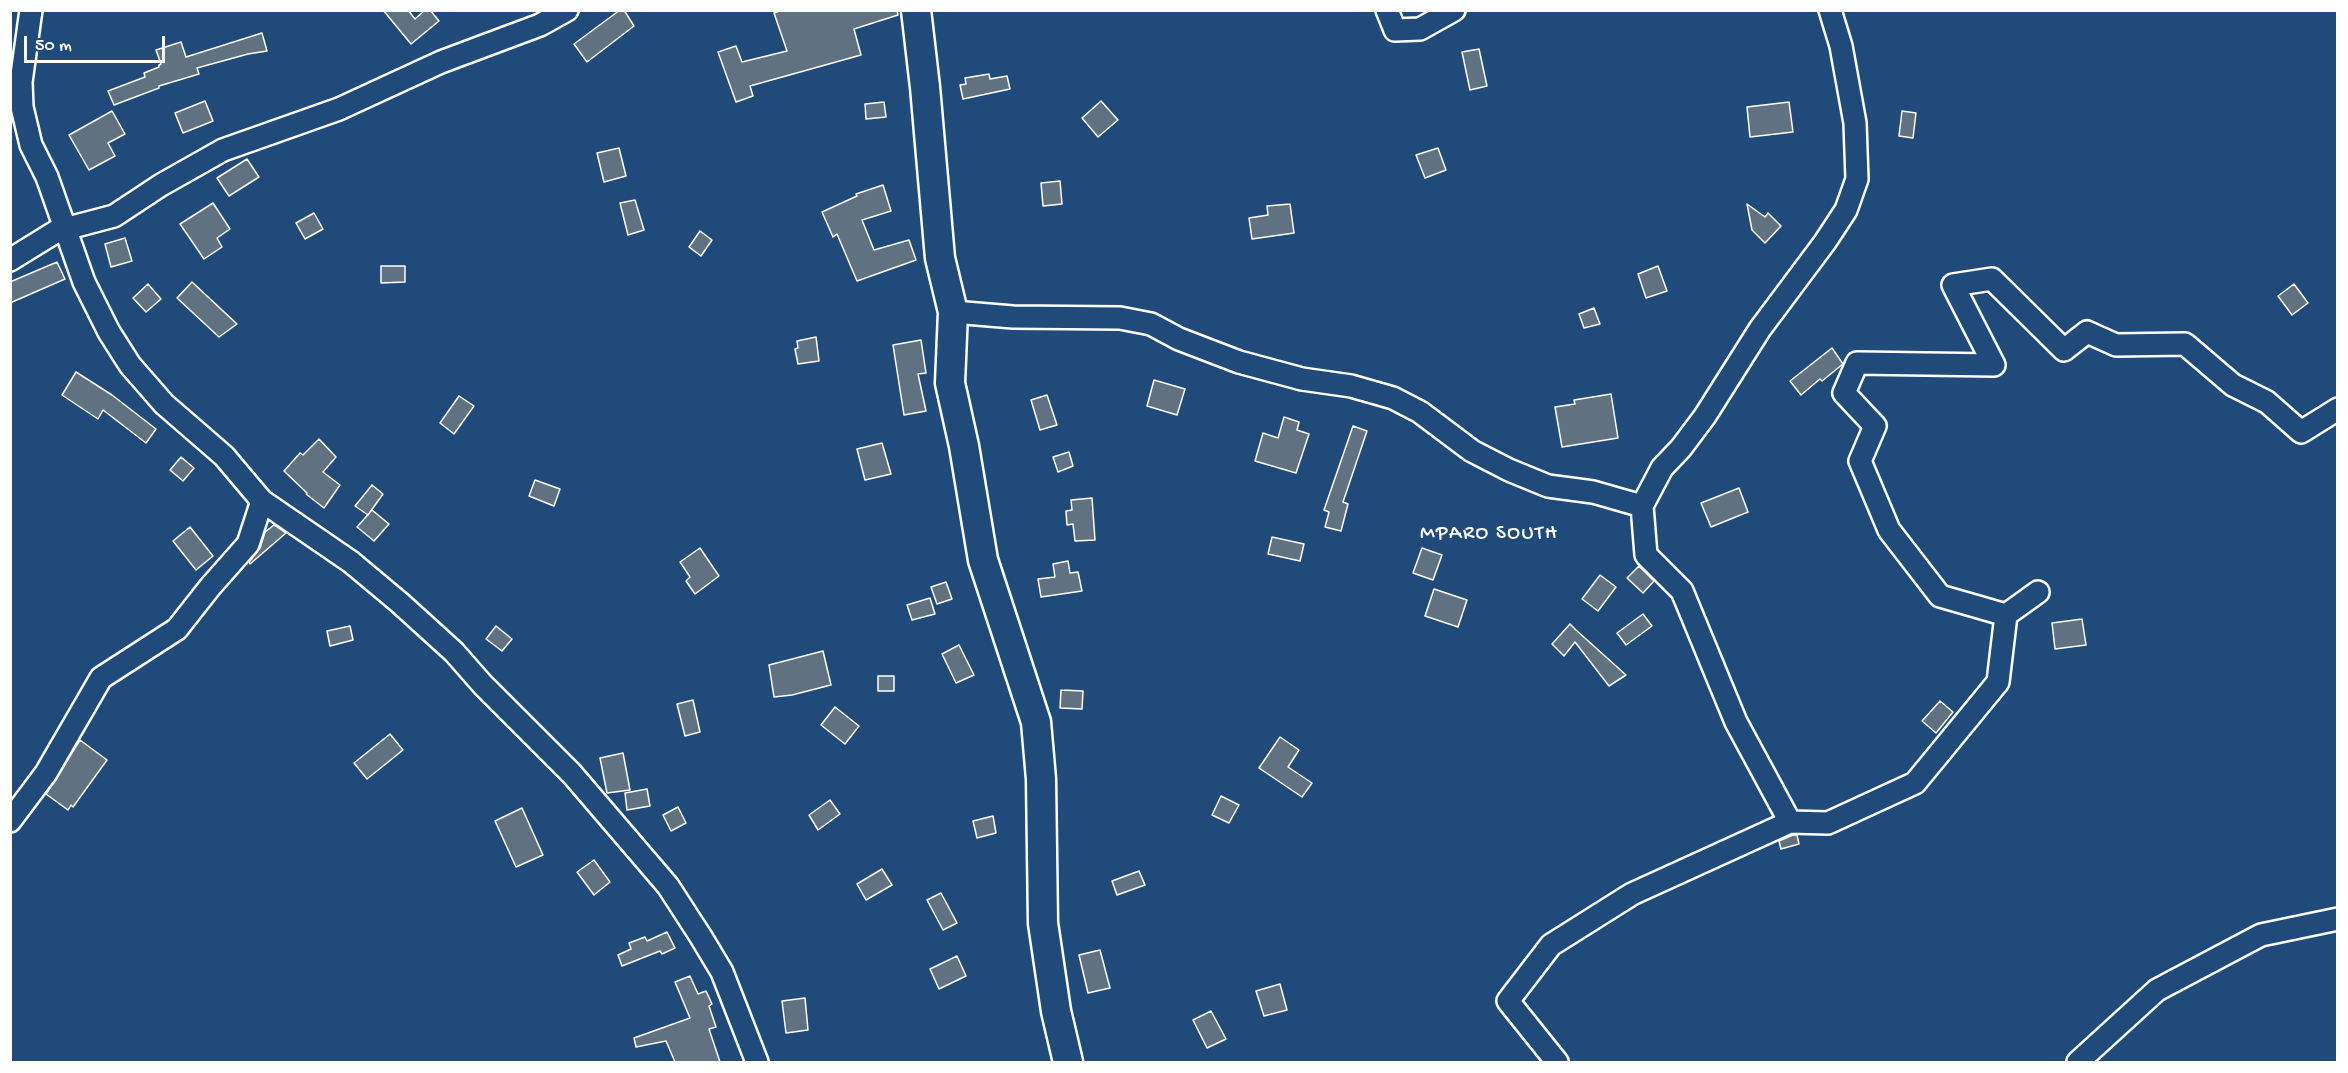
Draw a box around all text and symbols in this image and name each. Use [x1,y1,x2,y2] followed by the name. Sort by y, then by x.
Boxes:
[27,24,168,62] scale bar
[35,36,72,57] text: 50 m
[1420,522,1558,548] district label: MPARO SOUTH

